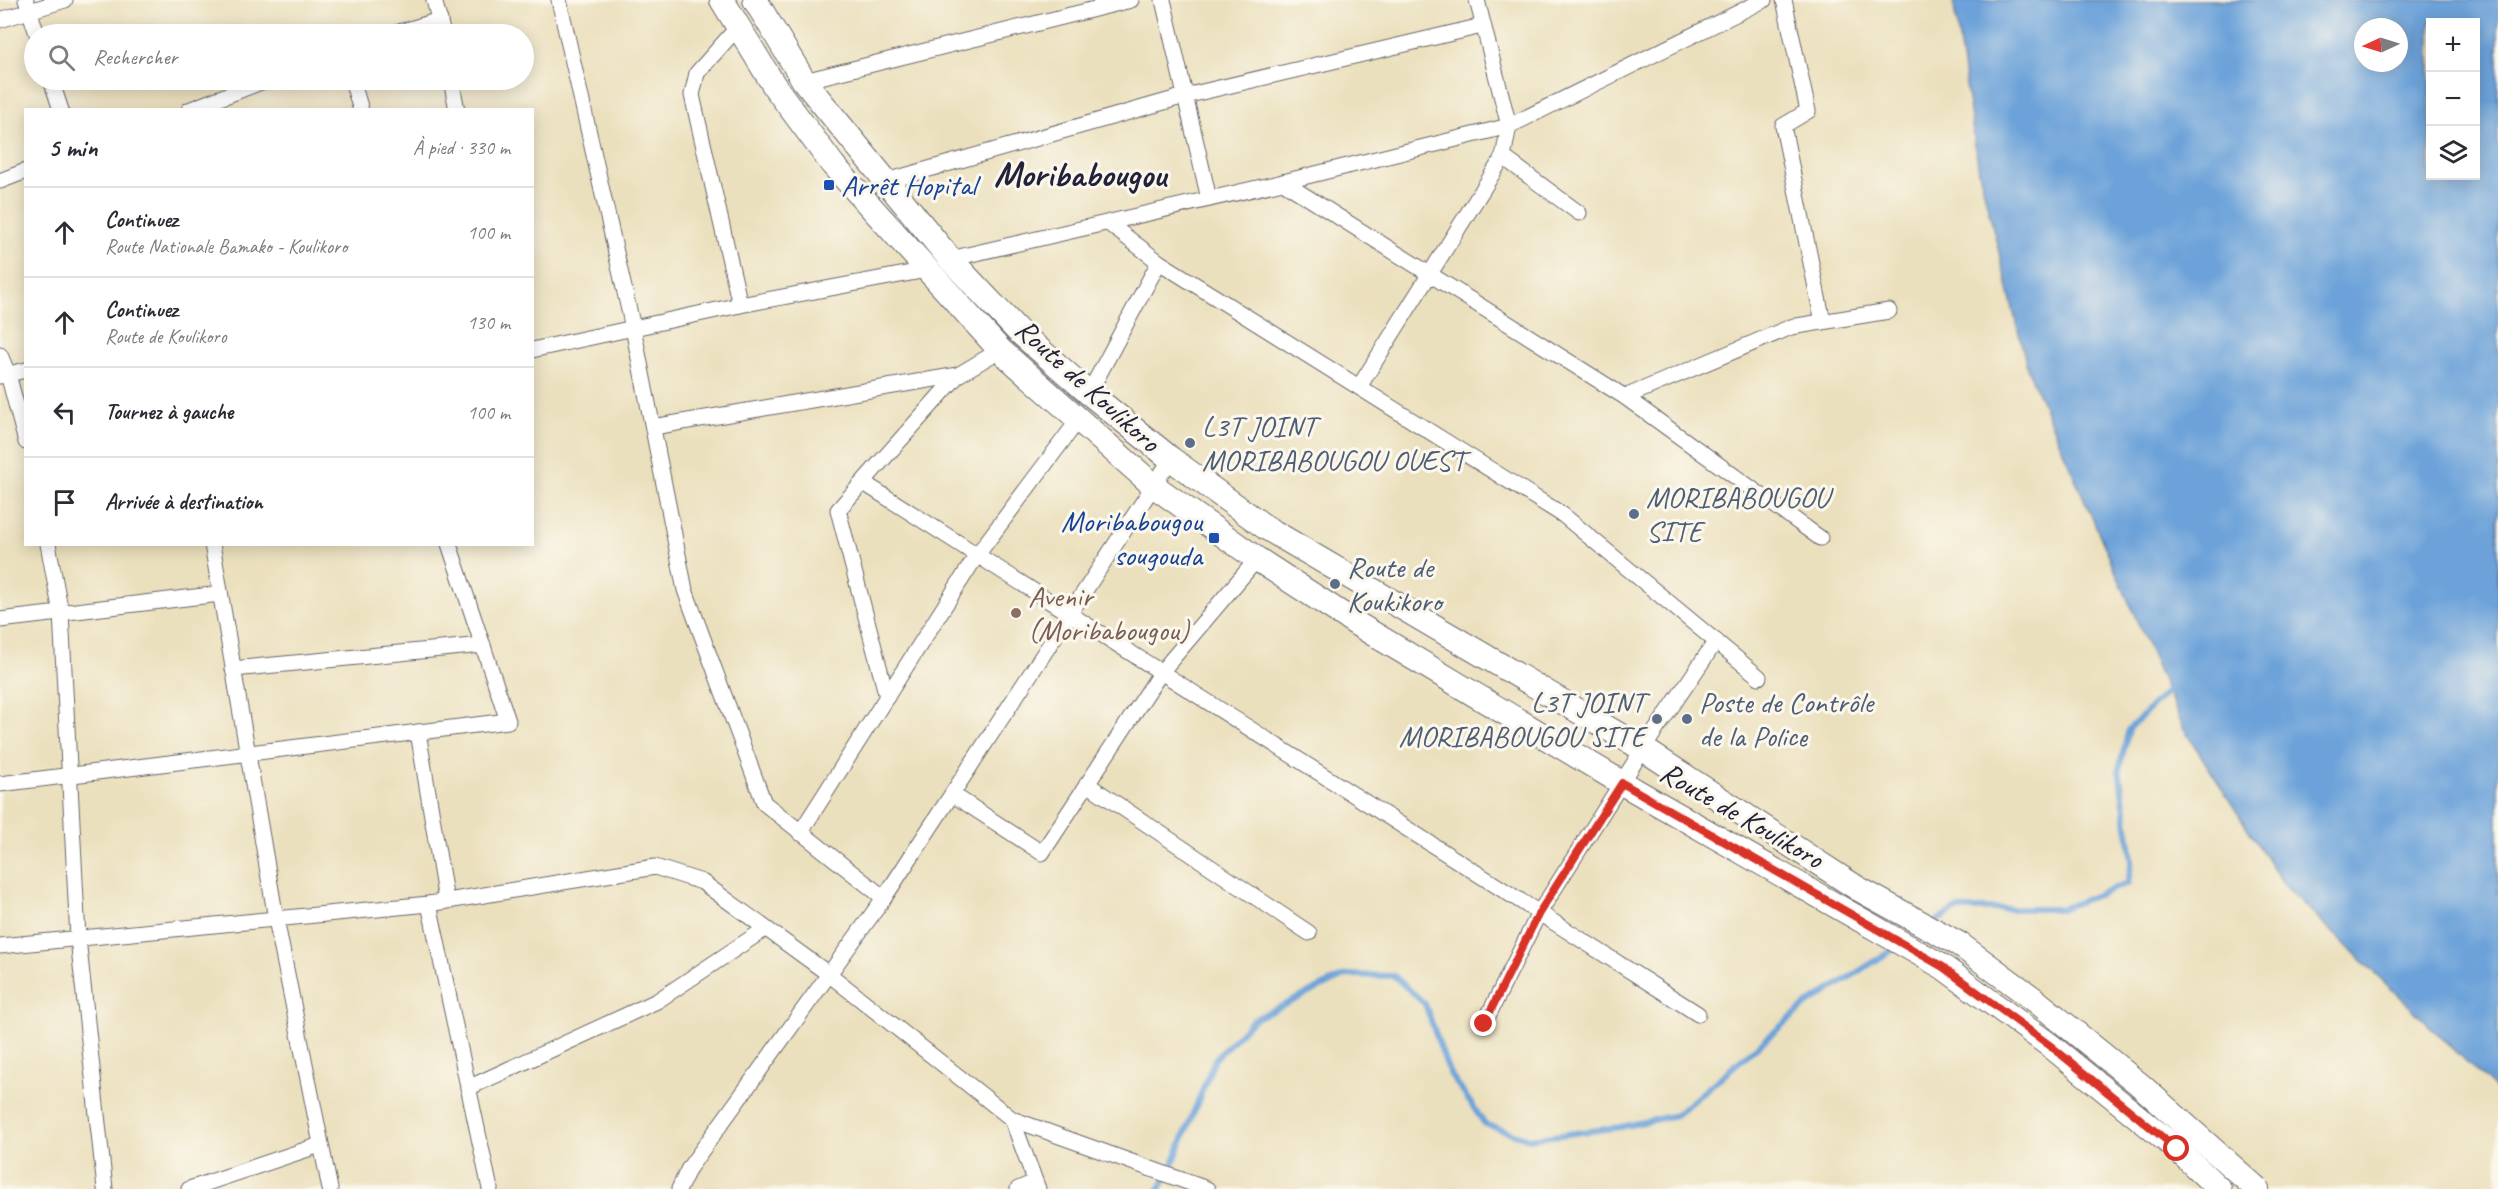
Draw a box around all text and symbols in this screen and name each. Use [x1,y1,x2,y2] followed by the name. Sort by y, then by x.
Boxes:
[2354,18,2408,72] north arrow
[2426,18,2480,180] map controls
[2426,18,2480,72] button: +
[24,24,534,90] search box
[45,41,78,74] icon: search
[93,43,177,71] text: Rechercher
[2426,72,2480,126] button: −
[2426,126,2480,180] button: layers
[48,131,97,164] text: 5 min
[413,135,510,160] text: À pied · 330 m
[994,151,1169,197] district label: Moribabougou
[841,166,981,204] place label: Arrêt Hopital
[822,178,836,192] marker: Arrêt Hopital
[105,206,178,234] text: Continuez
[48,216,81,249] icon: ahead
[467,220,510,245] text: 100 m
[105,234,347,259] text: Route Nationale Bamako - Koulikoro
[105,296,178,324] text: Continuez
[48,306,81,339] icon: ahead
[467,310,510,335] text: 130 m
[1008,310,1169,461] street label: Route de Koulikoro
[105,324,227,349] text: Route de Koulikoro
[48,396,81,429] icon: left
[105,398,233,426] text: Tournez à gauche
[467,400,510,425] text: 100 m
[1202,407,1472,479] place label: L3T JOINT MORIBABOUGOU OUEST
[1183,436,1197,450] marker: L3T JOINT MORIBABOUGOU OUEST
[1646,478,1834,550] place label: MORIBABOUGOU SITE
[48,486,81,519] icon: arrive
[105,488,263,516] text: Arrivée à destination
[1061,502,1204,574] place label: Moribabougou sougouda
[1627,507,1641,521] marker: MORIBABOUGOU SITE
[1207,531,1221,545] marker: Moribabougou sougouda
[1347,548,1445,620] place label: Route de Koukikoro
[1028,577,1191,649] place label: Avenir (Moribabougou)
[1328,577,1342,591] marker: Route de Koukikoro
[1009,606,1023,620] marker: Avenir (Moribabougou)
[1399,683,1651,755] place label: L3T JOINT MORIBABOUGOU SITE
[1699,683,1875,755] place label: Poste de Contrôle de la Police
[1650,712,1664,726] marker: L3T JOINT MORIBABOUGOU SITE
[1680,712,1694,726] marker: Poste de Contrôle de la Police
[1654,753,1832,878] street label: Route de Koulikoro
[1470,1010,1496,1036] route end
[2163,1135,2189,1161] route start

